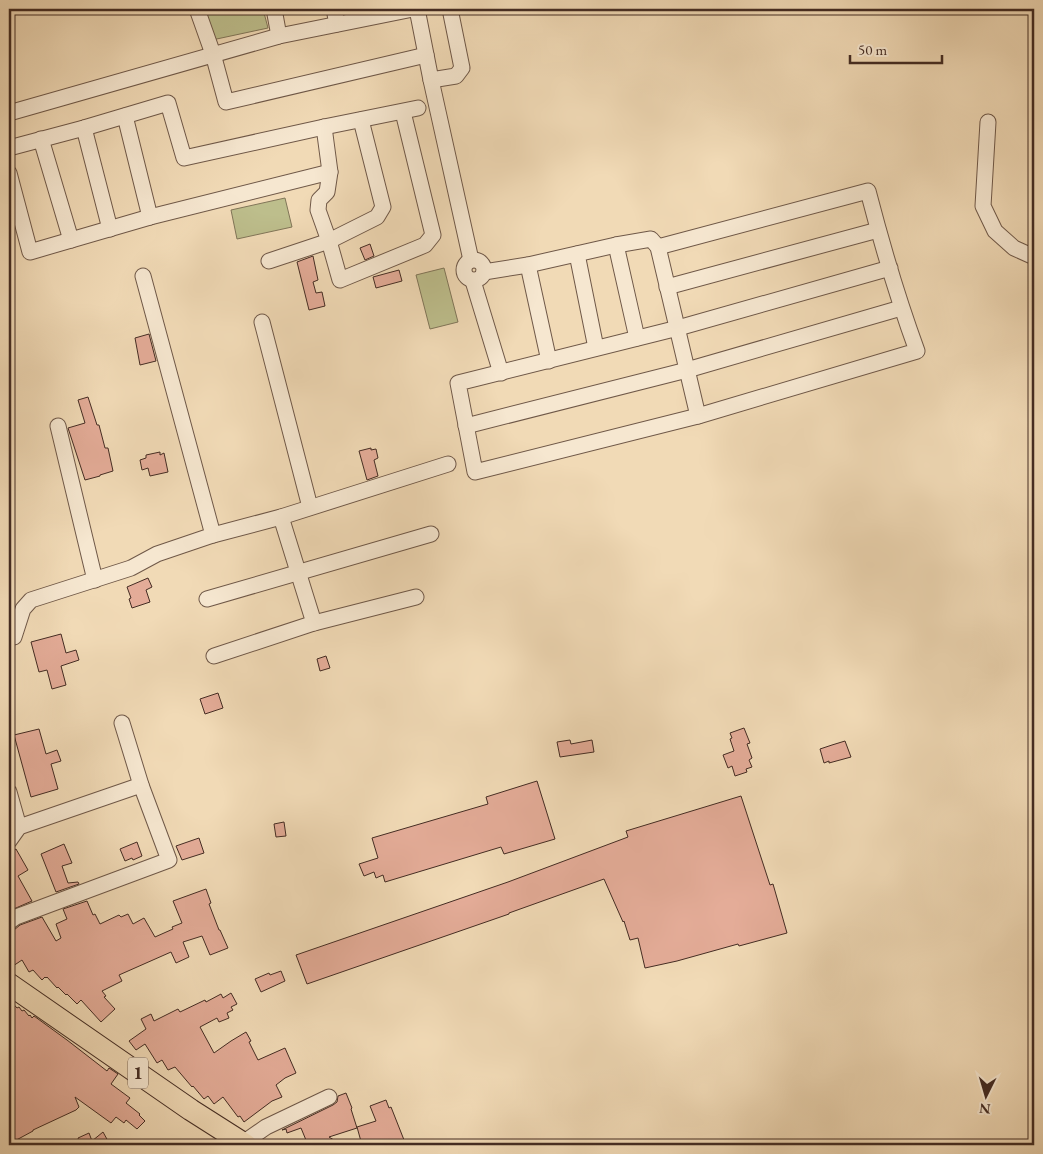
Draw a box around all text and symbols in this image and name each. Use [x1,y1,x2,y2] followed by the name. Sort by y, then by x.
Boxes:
[850,32,943,64] scale bar
[858,40,887,59] text: 50 m
[128,1058,148,1088] road number: 1
[960,1072,1010,1122] north arrow
[978,1099,991,1118] text: N

